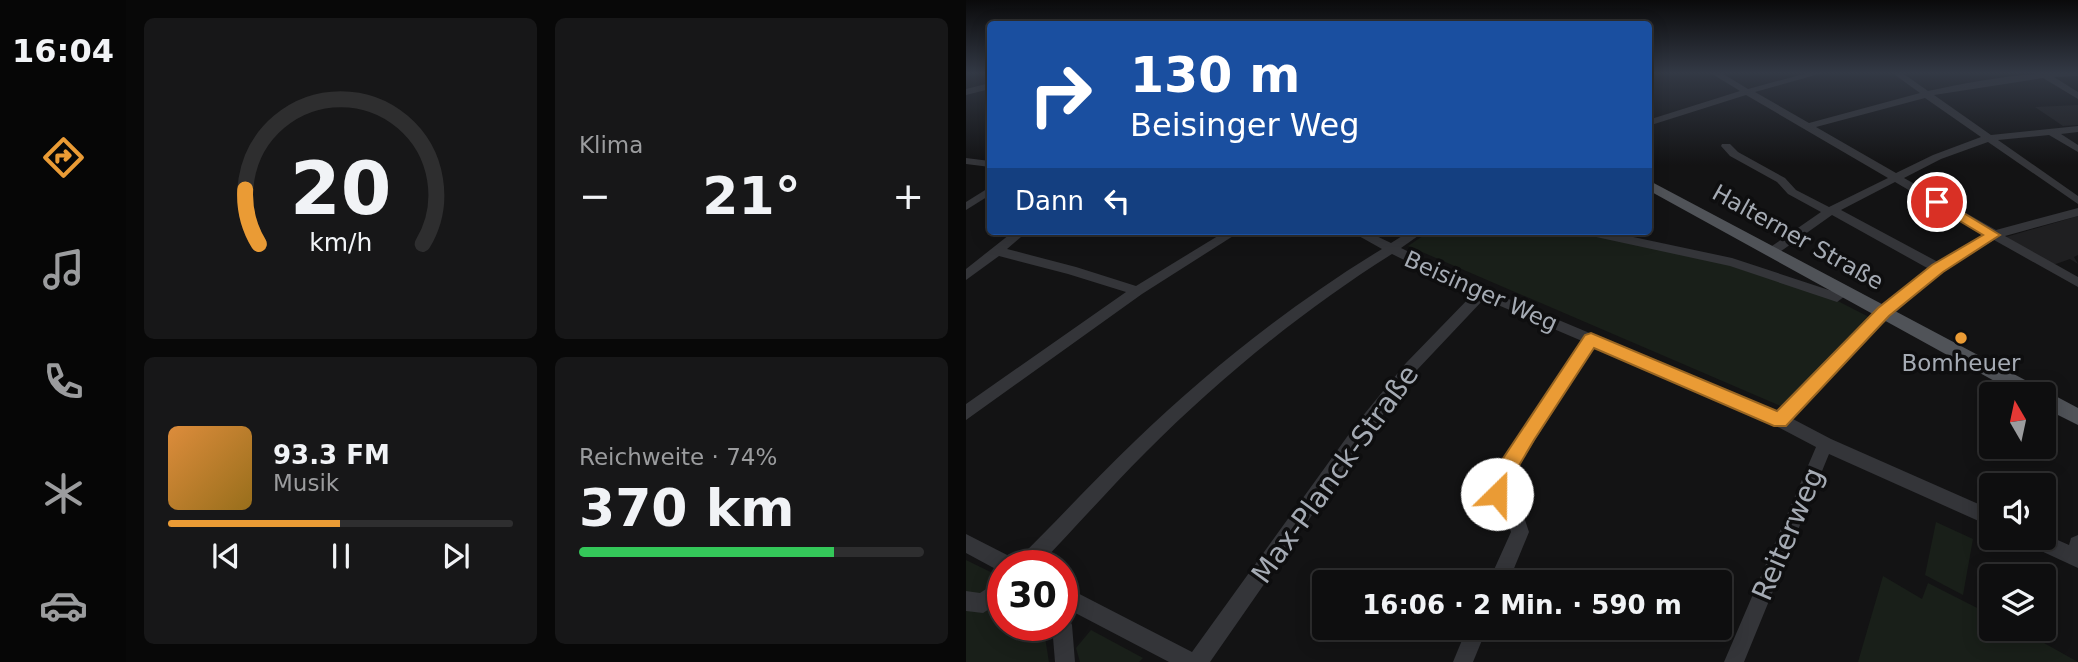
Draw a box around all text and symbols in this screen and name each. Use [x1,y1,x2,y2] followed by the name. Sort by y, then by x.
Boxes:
[12,32,114,70] text: 16:04
[1130,47,1300,104] text: 130 m
[1015,49,1106,140] icon: right
[1130,106,1359,144] text: Beisinger Weg
[579,132,643,158] text: Klima
[39,133,88,182] icon: directions
[290,147,391,232] text: 20
[702,166,801,226] text: 21°
[1907,172,1967,232] pin
[579,174,611,218] text: −
[892,174,924,218] text: +
[1708,179,1888,295] street label: Halterner Straße
[1098,182,1136,220] icon: left
[1918,183,1956,221] icon: arrive
[1015,186,1084,216] text: Dann
[309,228,372,257] text: km/h
[39,245,88,294] icon: music
[1400,246,1562,336] street label: Beisinger Weg
[1953,330,1969,346] marker: Bomheuer
[1901,350,2021,376] place label: Bomheuer
[39,357,88,406] icon: phone
[1245,358,1425,590] street label: Max-Planck-Straße
[1979,382,2056,458] north arrow
[1979,382,2056,641] map controls
[273,440,390,470] text: 93.3 FM
[579,444,777,470] text: Reichweite · 74%
[1460,457,1534,531] position arrow
[1745,463,1831,605] street label: Reiterweg
[39,469,88,518] icon: climate
[273,470,339,496] text: Musik
[1979,473,2056,550] button: sound
[579,478,794,538] text: 370 km
[207,537,245,575] icon: previous
[322,537,360,575] icon: pause
[437,537,475,575] icon: next
[987,550,1078,641] speed limit sign: 30
[1979,564,2056,641] button: layers
[39,581,88,630] icon: car
[1362,590,1682,620] text: 16:06 · 2 Min. · 590 m

